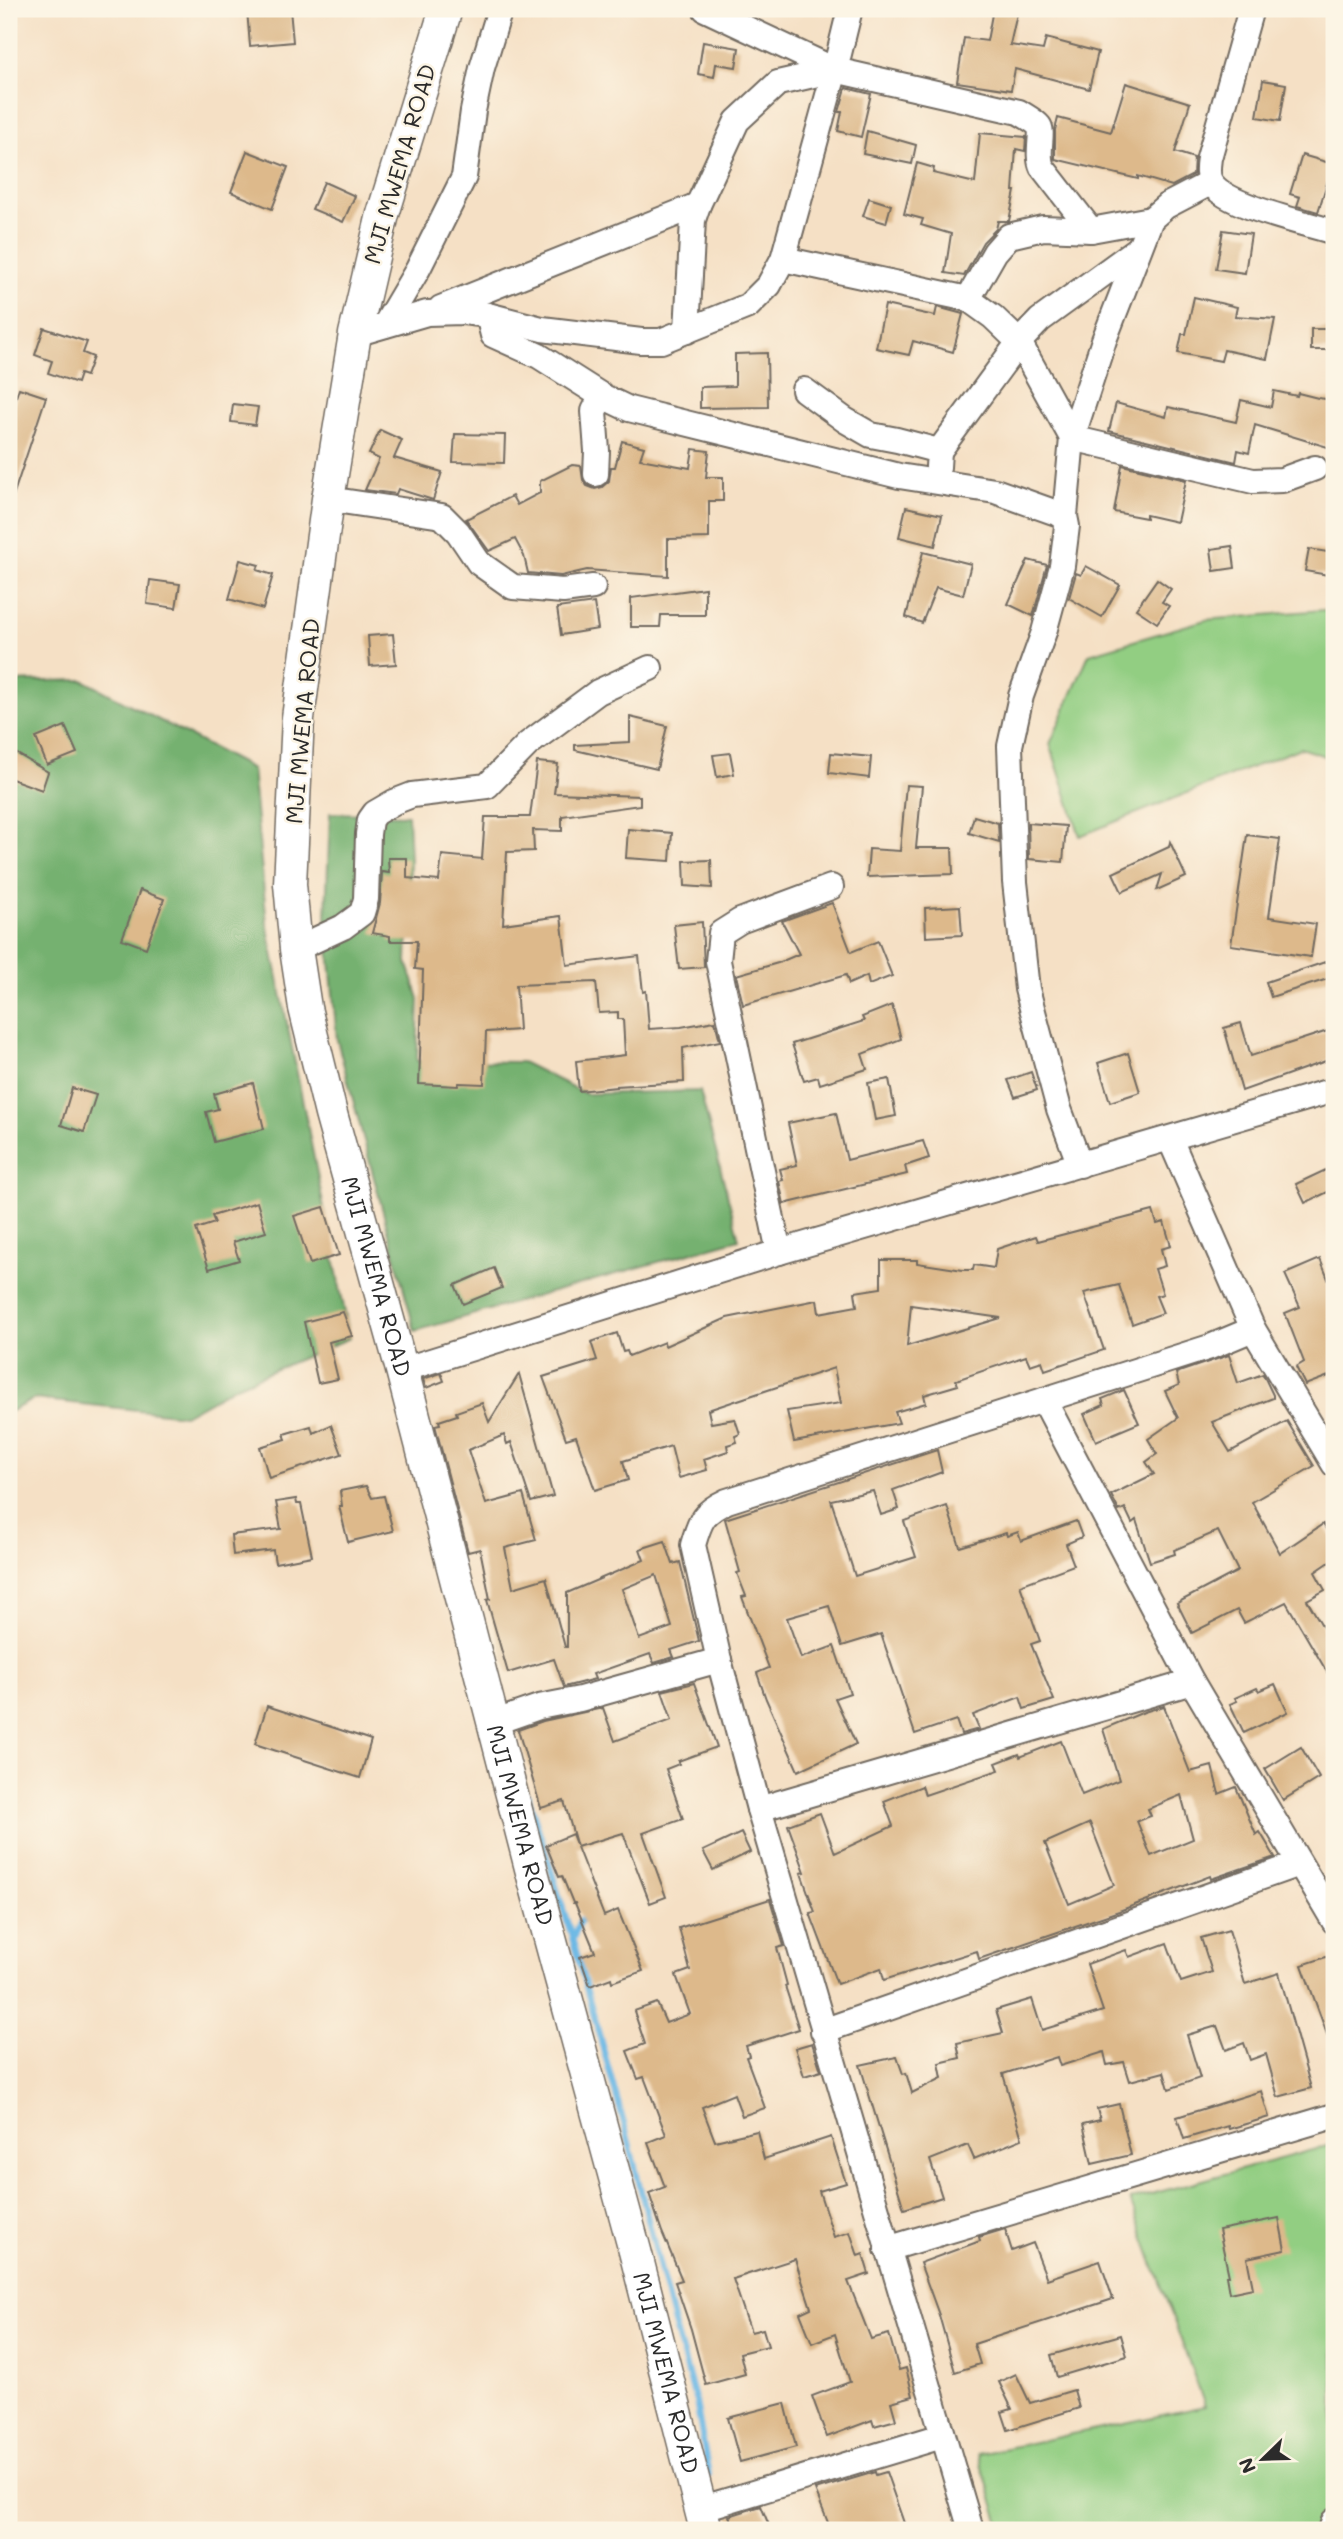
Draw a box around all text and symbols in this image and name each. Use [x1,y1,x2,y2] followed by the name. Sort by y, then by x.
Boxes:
[356,60,442,267] street label: MJI MWEMA ROAD
[278,617,326,825] street label: MJI MWEMA ROAD
[335,1173,419,1380] street label: MJI MWEMA ROAD
[480,1721,562,1929] street label: MJI MWEMA ROAD
[627,2269,707,2476] street label: MJI MWEMA ROAD
[1228,2424,1298,2494] north arrow
[1233,2454,1261,2477] text: N

